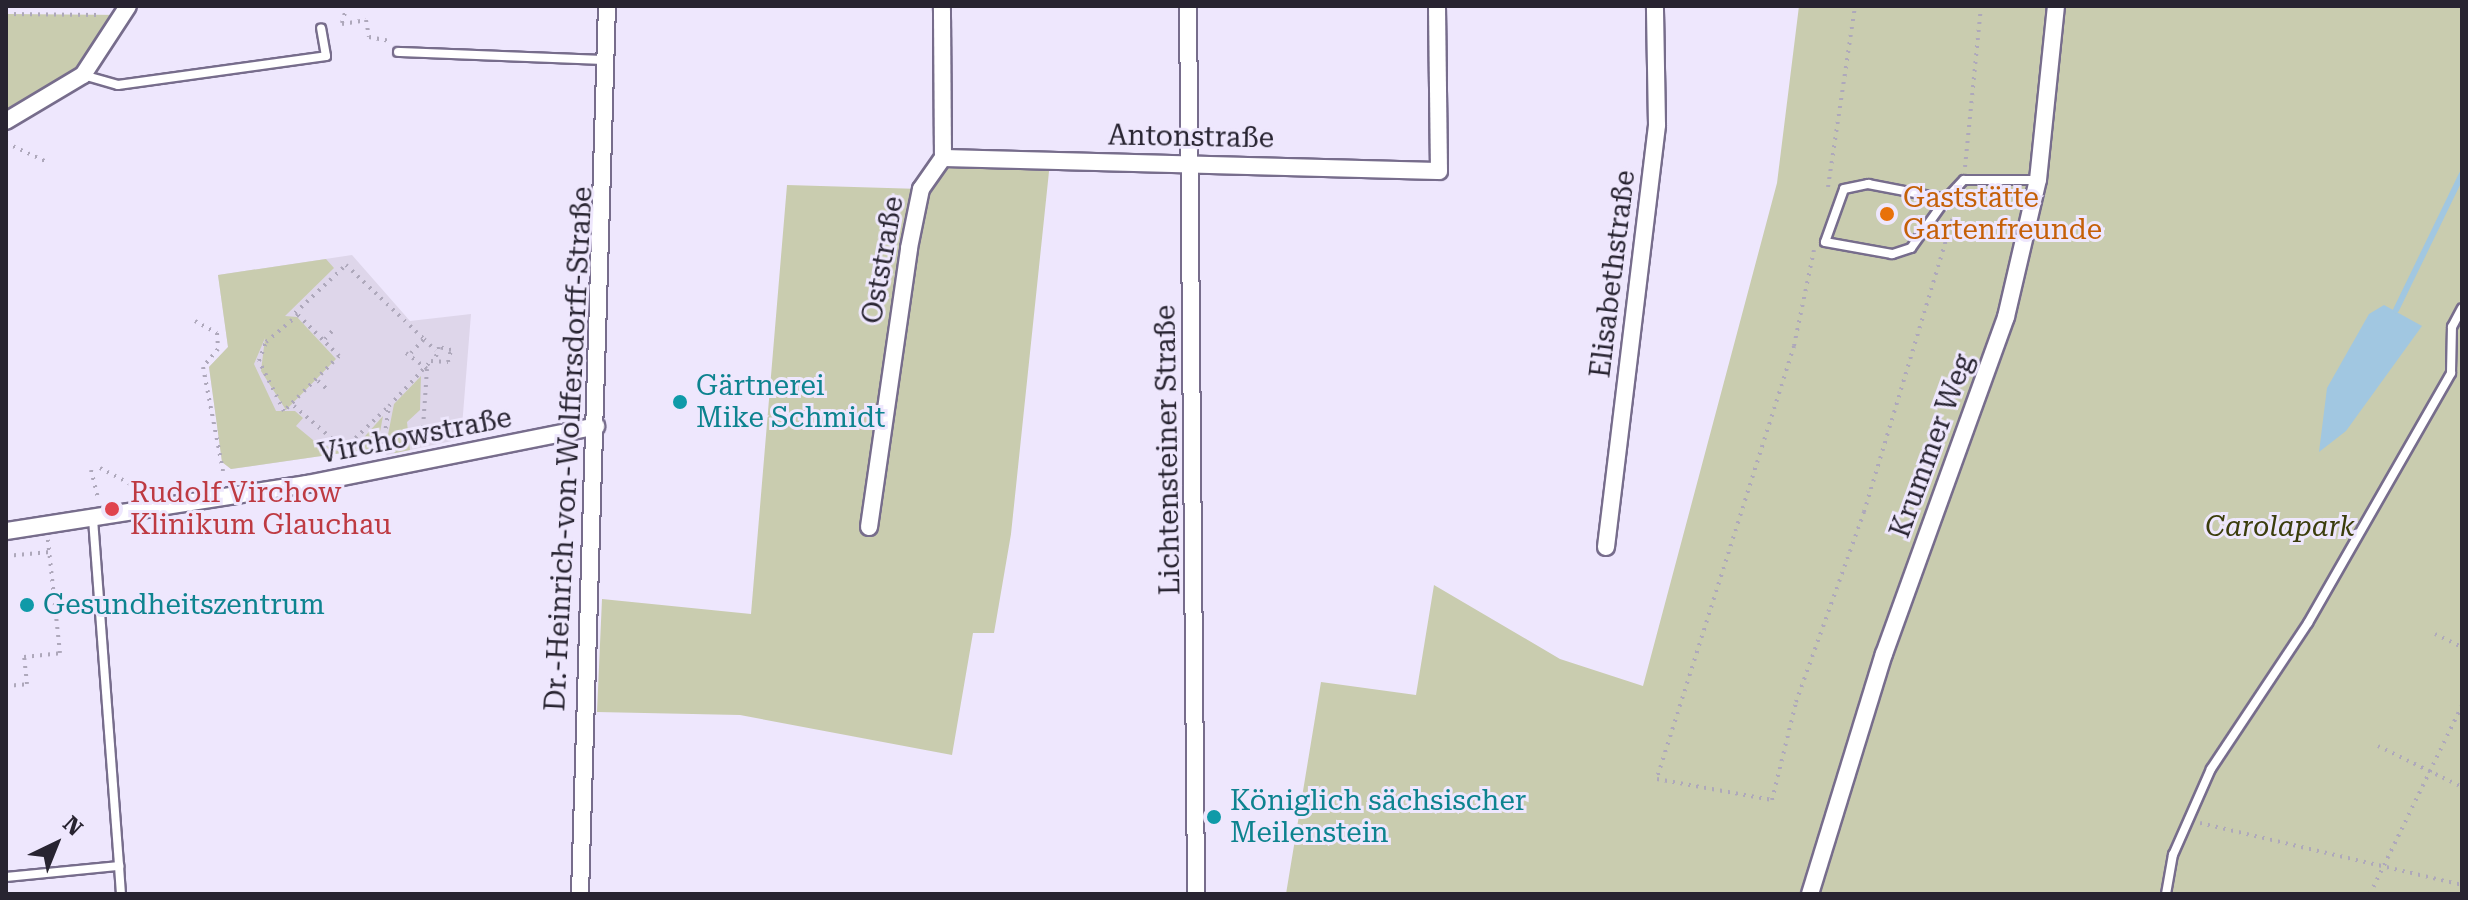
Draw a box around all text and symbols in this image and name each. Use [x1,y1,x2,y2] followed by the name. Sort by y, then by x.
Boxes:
[1108,119,1274,155] street label: Antonstraße
[1584,168,1642,380] street label: Elisabethstraße
[1903,181,2102,247] place label: Gaststätte Gartenfreunde
[538,186,600,712] street label: Dr.-Heinrich-von-Wolffersdorff-Straße
[855,194,911,326] street label: Oststraße
[1878,205,1896,223] marker: Gaststätte Gartenfreunde
[1149,305,1187,595] street label: Lichtensteiner Straße
[1883,350,1981,542] street label: Krummer Weg
[696,369,885,435] place label: Gärtnerei Mike Schmidt
[671,393,689,411] marker: Gärtnerei Mike Schmidt
[316,401,514,471] street label: Virchowstraße
[130,476,392,542] place label: Rudolf Virchow Klinikum Glauchau
[101,498,123,520] marker: Rudolf Virchow Klinikum Glauchau
[2205,510,2355,544] park label: Carolapark
[43,588,325,622] place label: Gesundheitszentrum
[18,596,36,614] marker: Gesundheitszentrum
[1230,784,1526,850] place label: Königlich sächsischer Meilenstein
[16,804,96,884] north arrow
[1205,808,1223,826] marker: Königlich sächsischer Meilenstein
[58,811,87,841] text: N

